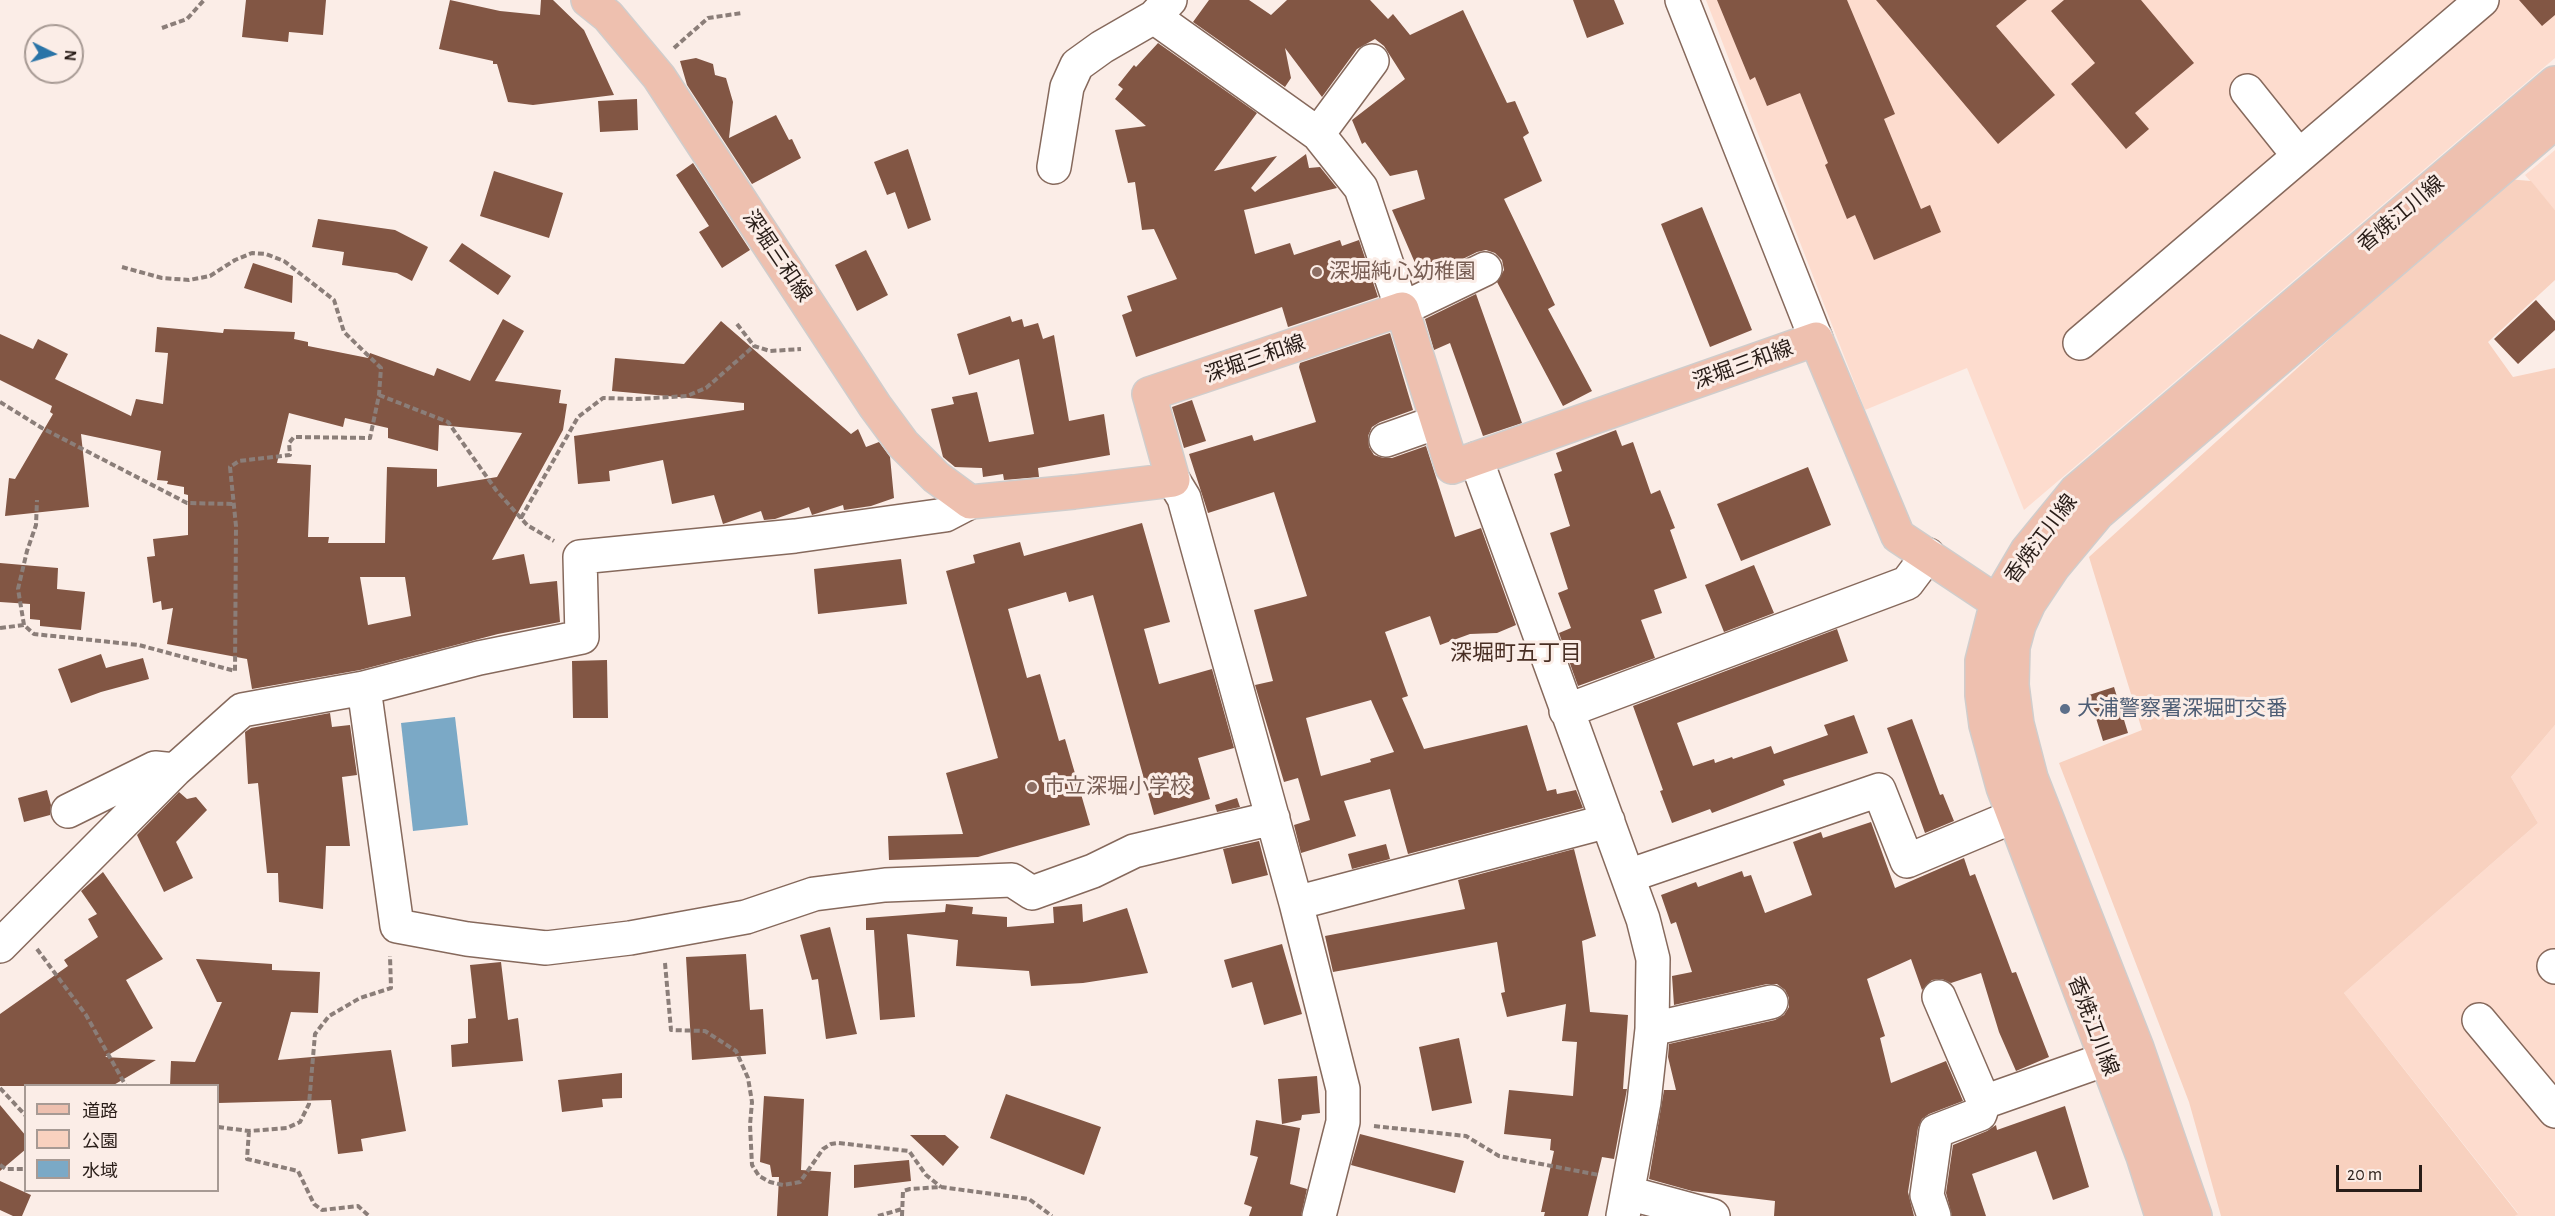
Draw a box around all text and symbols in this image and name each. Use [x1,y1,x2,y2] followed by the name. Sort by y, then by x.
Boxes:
[24,24,84,84] north arrow
[61,49,78,62] text: N
[2353,171,2449,257] street label: 香焼江川線
[737,205,817,307] street label: 深堀三和線
[1329,259,1476,285] place label: 深堀純心幼稚園
[1310,265,1324,279] marker: 深堀純心幼稚園
[1201,330,1309,388] street label: 深堀三和線
[1689,335,1797,395] street label: 深堀三和線
[1999,489,2083,589] street label: 香焼江川線
[1450,640,1582,666] district label: 深堀町五丁目
[2077,696,2287,722] place label: 大浦警察署深堀町交番
[2058,702,2072,716] marker: 大浦警察署深堀町交番
[1044,774,1191,800] place label: 市立深堀小学校
[1025,780,1039,794] marker: 市立深堀小学校
[2062,972,2124,1080] street label: 香焼江川線
[24,1084,219,1192] legend
[82,1103,118,1121] text: 道路
[82,1133,118,1151] text: 公園
[2339,1153,2424,1191] scale bar
[82,1163,118,1181] text: 水域
[2347,1166,2382,1184] text: 20 m

